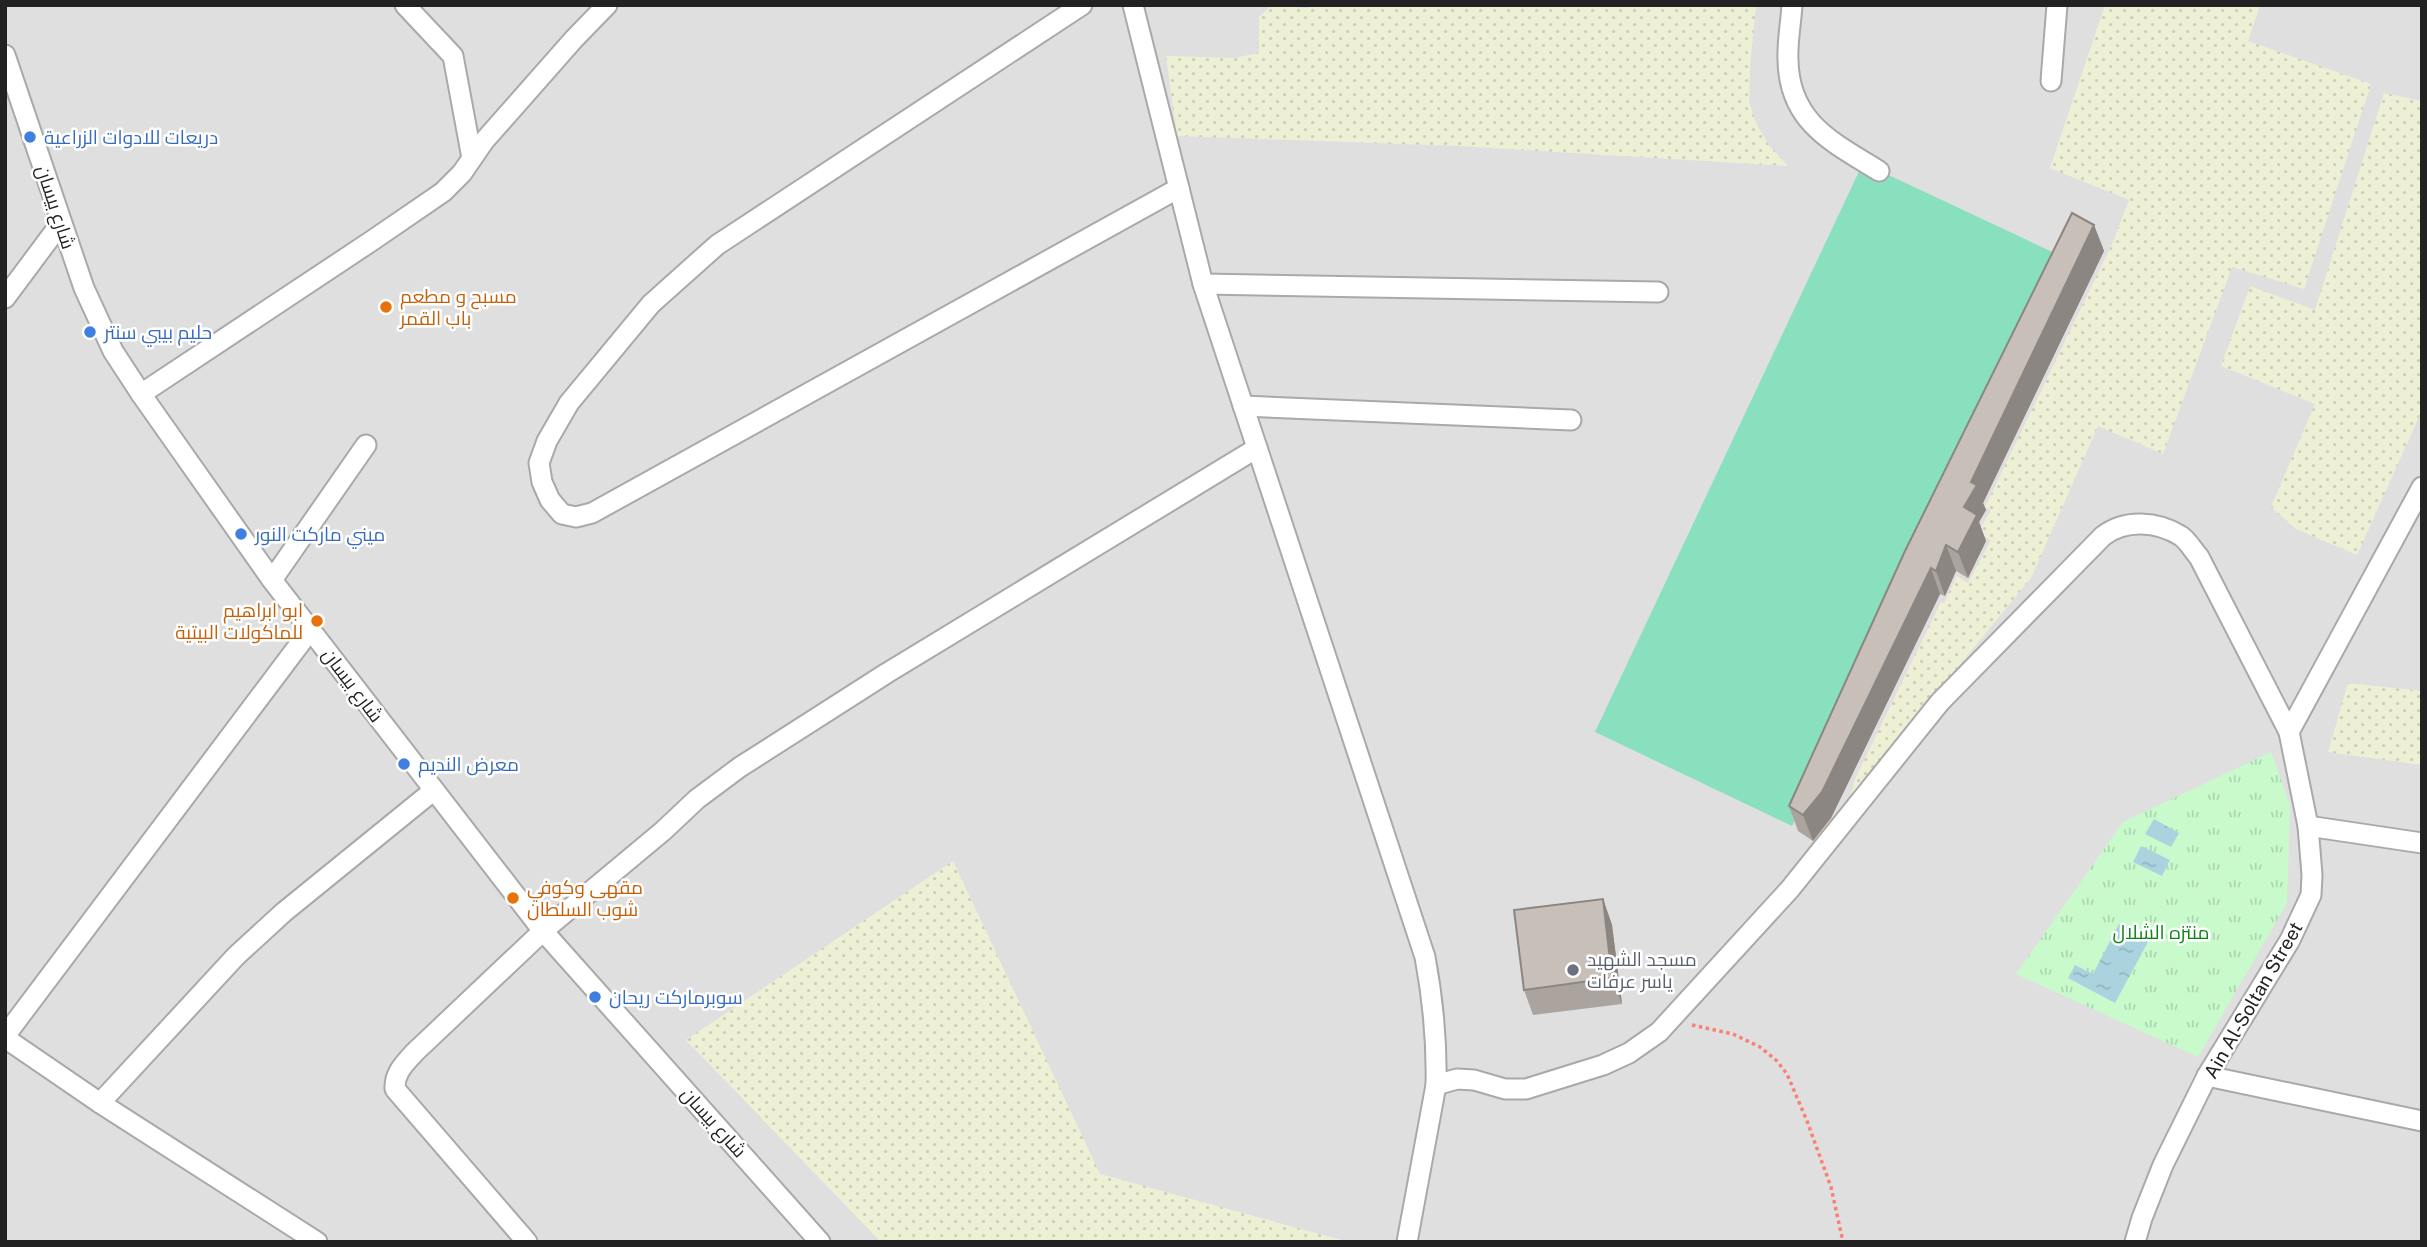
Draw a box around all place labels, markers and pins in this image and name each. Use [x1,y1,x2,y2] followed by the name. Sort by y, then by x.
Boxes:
[44,126,218,149] place label: دريعات للادوات الزراعية
[22,129,38,145] marker: دريعات للادوات الزراعية
[399,285,517,330] place label: مسبح و مطعم باب القمر
[378,299,394,315] marker: مسبح و مطعم باب القمر
[103,321,212,347] place label: حليم بيبي سنتر
[82,324,98,340] marker: حليم بيبي سنتر
[254,523,385,549] place label: ميني ماركت النور
[233,526,249,542] marker: ميني ماركت النور
[175,599,303,644] place label: ابو ابراهيم للماكولات البيتية
[309,613,325,629] marker: ابو ابراهيم للماكولات البيتية
[418,753,519,778] place label: معرض النديم
[396,756,412,772] marker: معرض النديم
[527,876,643,921] place label: مقهى وكوفي شوب السلطان
[505,890,521,906] marker: مقهى وكوفي شوب السلطان
[1587,948,1697,993] place label: مسجد الشهيد ياسر عرفات
[1565,962,1581,978] marker: مسجد الشهيد ياسر عرفات
[609,986,743,1009] place label: سوبرماركت ريحان
[587,989,603,1005] marker: سوبرماركت ريحان

